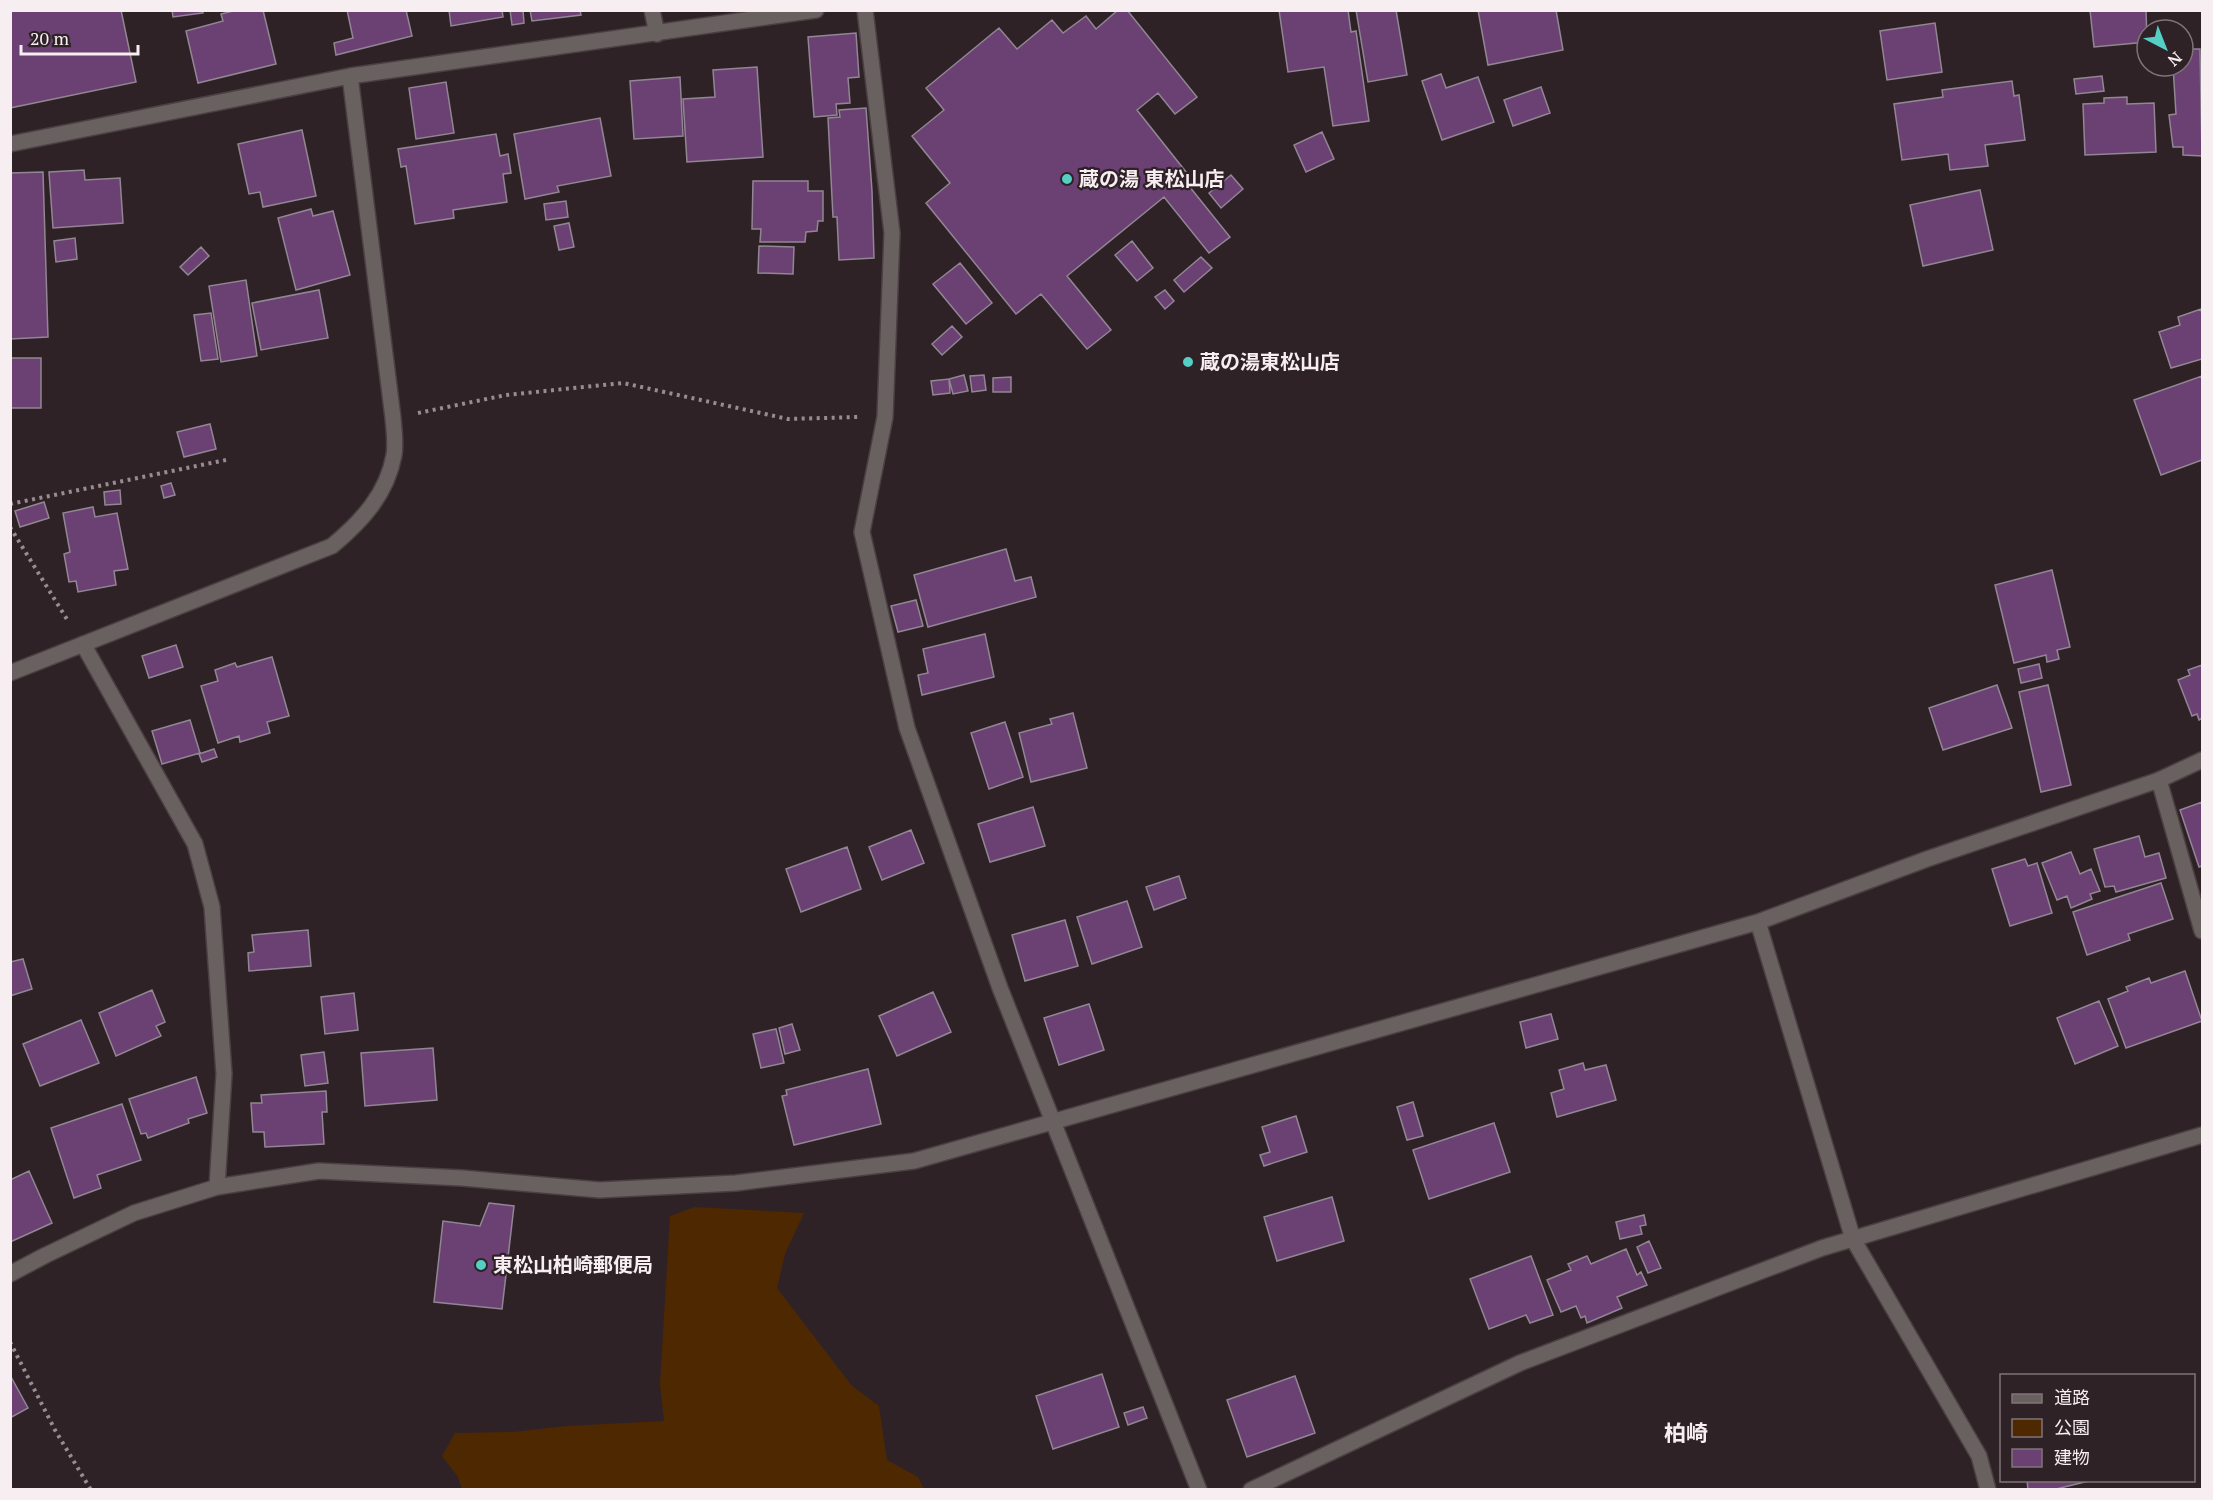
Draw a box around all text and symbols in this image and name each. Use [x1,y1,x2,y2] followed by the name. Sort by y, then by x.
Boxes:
[21,18,138,56] scale bar
[2135,18,2195,78] north arrow
[30,26,70,50] text: 20 m
[2163,47,2187,71] text: N
[1079,165,1224,192] place label: 蔵の湯 東松山店
[1060,172,1074,186] marker: 蔵の湯 東松山店
[1200,348,1340,375] place label: 蔵の湯東松山店
[1181,355,1195,369] marker: 蔵の湯東松山店
[493,1251,653,1278] place label: 東松山柏崎郵便局
[474,1258,488,1272] marker: 東松山柏崎郵便局
[2000,1374,2195,1482] legend
[2054,1385,2090,1409] text: 道路
[2054,1415,2090,1439] text: 公園
[1664,1418,1708,1447] district label: 柏崎
[2054,1445,2090,1469] text: 建物

